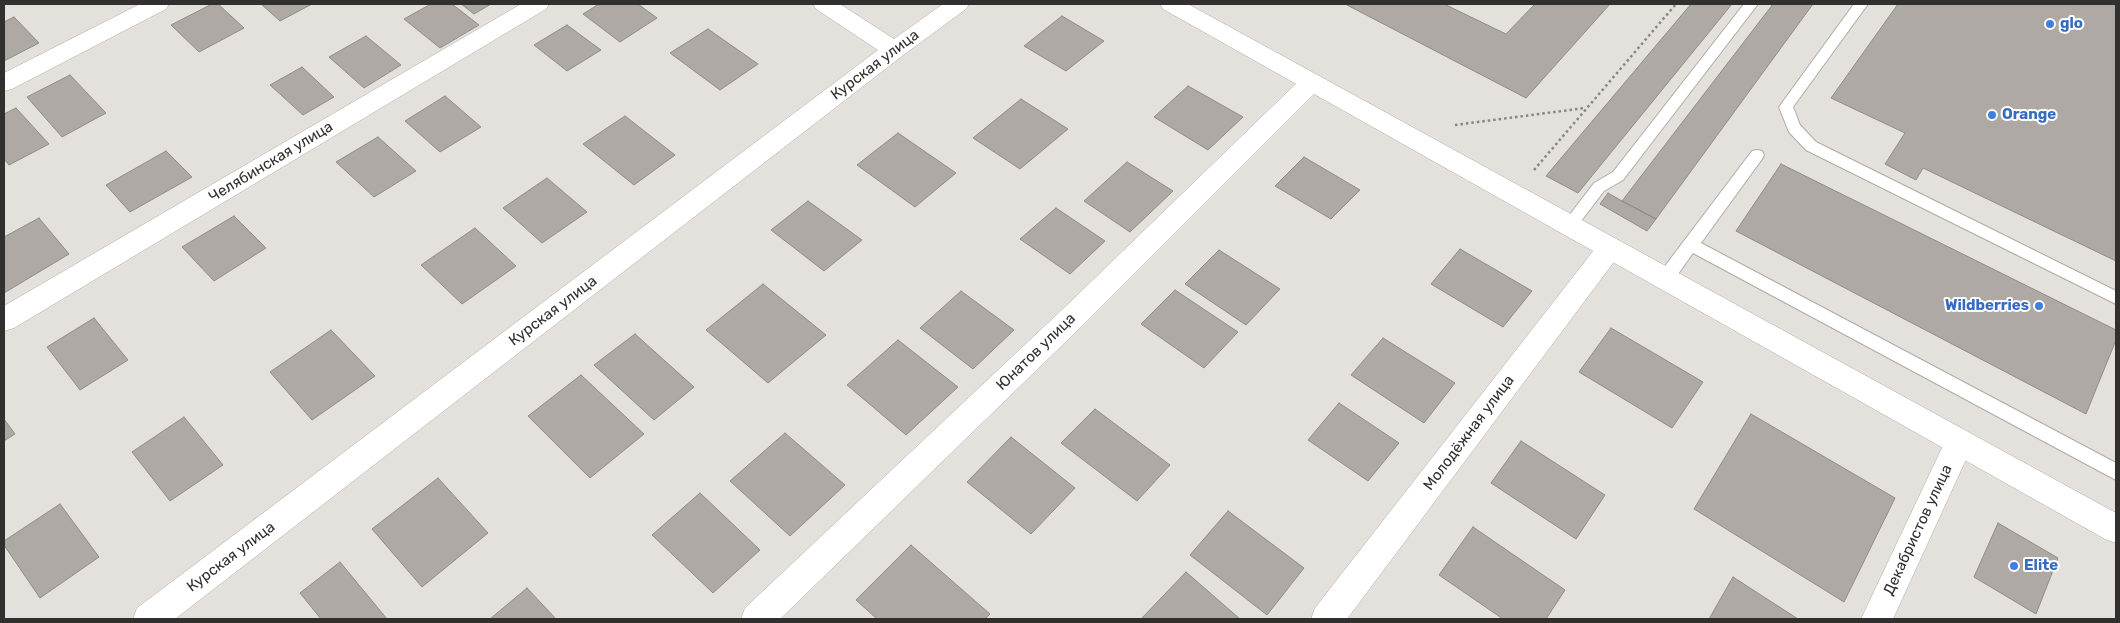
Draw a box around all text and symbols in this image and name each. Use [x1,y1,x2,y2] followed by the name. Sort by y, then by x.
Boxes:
[2060,15,2083,33] place label: glo
[2044,18,2056,30] marker: glo
[827,26,923,104] street label: Курская улица
[2002,106,2056,124] place label: Orange
[1986,109,1998,121] marker: Orange
[206,118,336,206] street label: Челябинская улица
[505,272,601,350] street label: Курская улица
[1945,297,2029,315] place label: Wildberries
[2033,300,2045,312] marker: Wildberries
[993,310,1079,394] street label: Юнатов улица
[1420,372,1518,494] street label: Молодёжная улица
[1880,462,1956,598] street label: Декабристов улица
[183,518,279,596] street label: Курская улица
[2024,557,2058,575] place label: Elite
[2008,560,2020,572] marker: Elite

